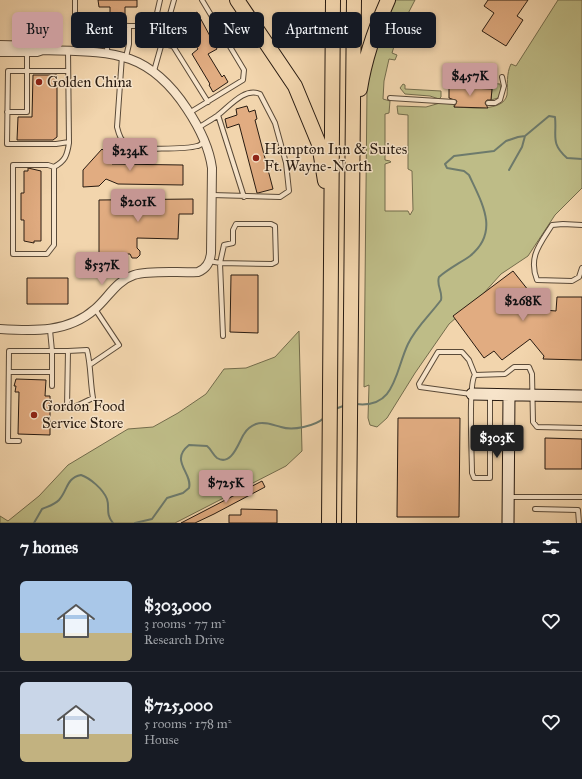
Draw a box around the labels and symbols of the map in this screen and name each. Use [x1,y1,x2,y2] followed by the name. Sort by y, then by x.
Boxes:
[442,63,498,97] pin: $457K
[47,73,133,91] place label: Golden China
[34,77,44,87] marker: Golden China
[102,138,158,172] pin: $234K
[264,140,407,175] place label: Hampton Inn & Suites Ft. Wayne-North
[251,153,261,163] marker: Hampton Inn & Suites Ft. Wayne-North
[110,189,166,223] pin: $201K
[74,252,130,286] pin: $537K
[495,288,551,322] pin: $268K
[42,397,126,432] place label: Gordon Food Service Store
[29,410,39,420] marker: Gordon Food Service Store
[469,425,525,459] pin: $303K
[198,470,254,504] pin: $725K

